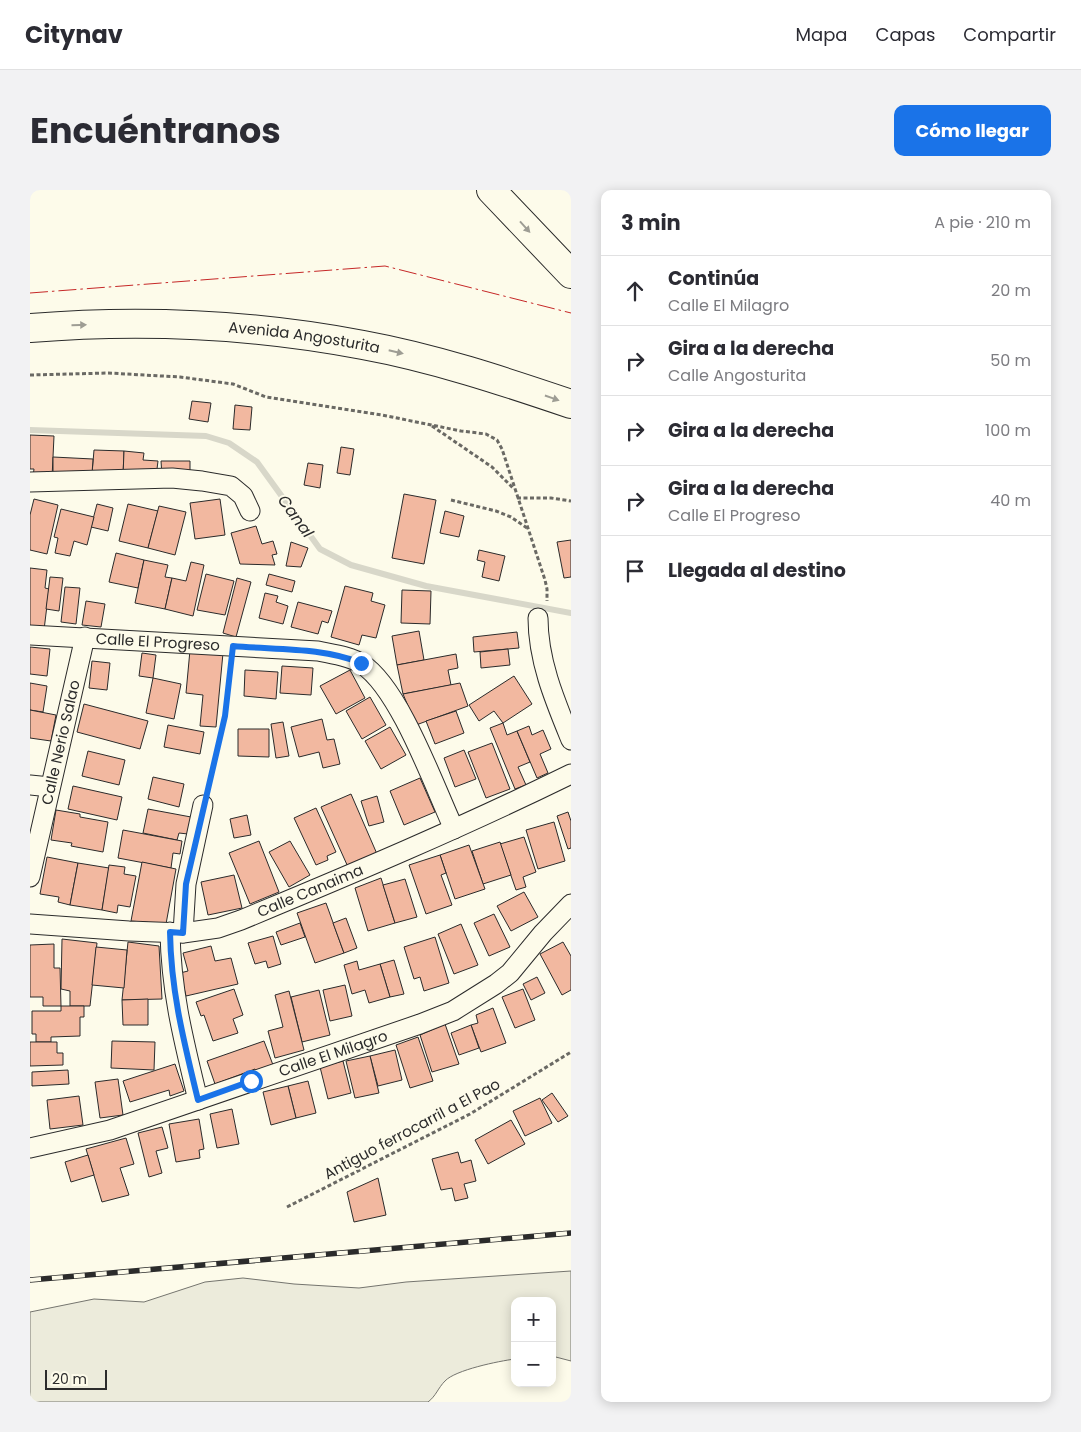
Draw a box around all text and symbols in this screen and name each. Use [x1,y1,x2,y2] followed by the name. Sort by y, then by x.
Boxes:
[25,18,123,51] text: Citynav
[795,22,848,47] text: Mapa
[876,22,935,47] text: Capas
[963,22,1056,47] text: Compartir
[894,105,1051,156] button: Cómo llegar
[30,106,281,155] text: Encuéntranos
[621,208,681,237] text: 3 min
[934,211,1031,234] text: A pie · 210 m
[519,221,531,233] one-way arrow
[668,265,759,292] text: Continúa
[621,277,649,305] icon: ahead
[991,279,1031,302] text: 20 m
[668,294,789,317] text: Calle El Milagro
[228,316,382,358] street label: Avenida Angosturita
[71,321,87,329] one-way arrow
[668,335,834,362] text: Gira a la derecha
[621,347,649,375] icon: right
[389,348,404,356] one-way arrow
[990,349,1031,372] text: 50 m
[668,364,806,387] text: Calle Angosturita
[545,394,560,402] one-way arrow
[621,417,649,445] icon: right
[668,417,834,444] text: Gira a la derecha
[985,419,1031,442] text: 100 m
[668,475,834,502] text: Gira a la derecha
[621,487,649,515] icon: right
[990,489,1031,512] text: 40 m
[272,490,319,543] water label: Canal
[668,504,800,527] text: Calle El Progreso
[621,557,649,585] icon: arrive
[668,557,846,584] text: Llegada al destino
[95,628,220,656] street label: Calle El Progreso
[350,652,373,675] route end
[36,678,85,807] street label: Calle Nerio Salao
[254,859,366,922] street label: Calle Canaima
[276,1025,390,1082] street label: Calle El Milagro
[240,1070,263,1093] route start
[320,1073,504,1184] street label: Antiguo ferrocarril a El Pao
[511,1297,556,1387] map controls
[511,1297,556,1342] button: +
[511,1342,556,1387] button: −
[45,1367,108,1390] scale bar
[52,1369,87,1389] text: 20 m

